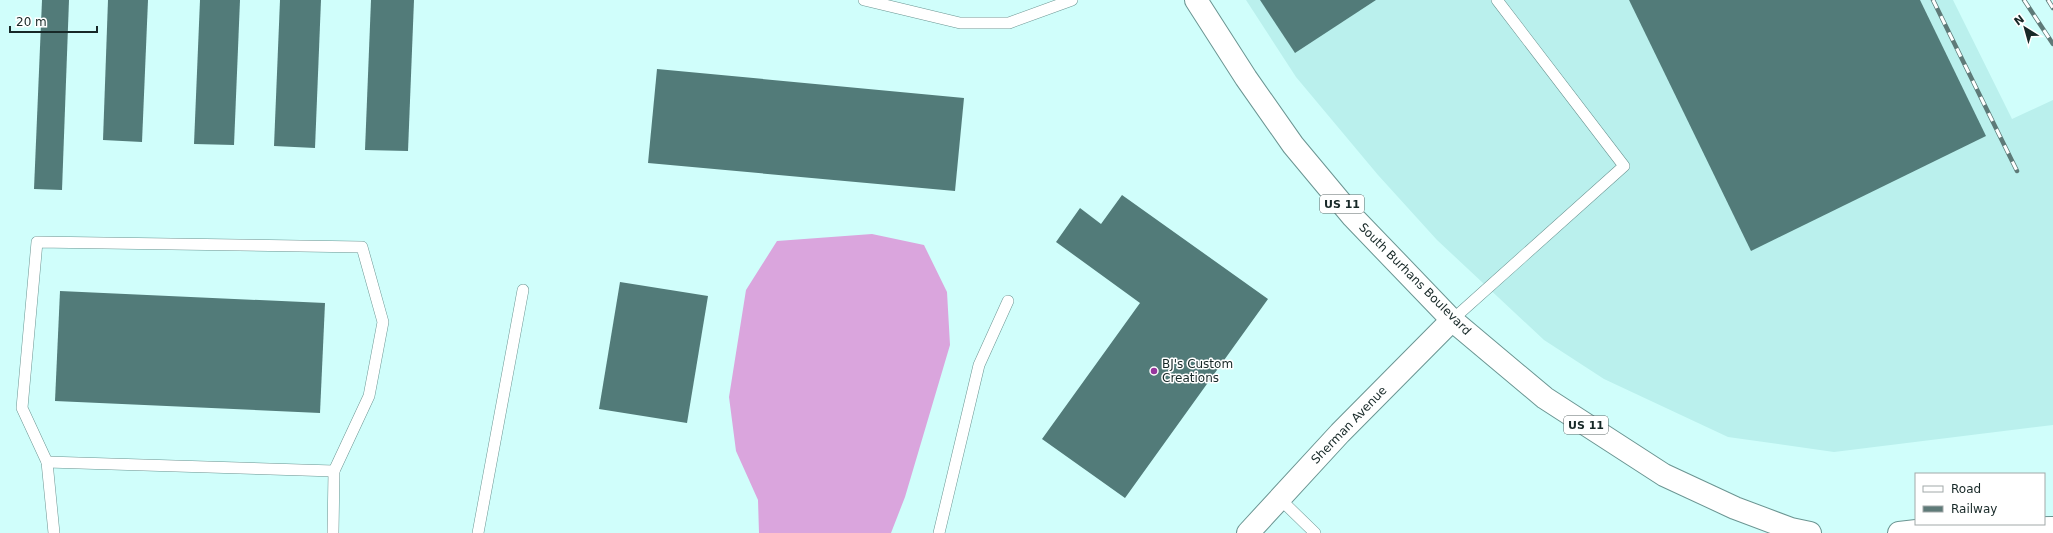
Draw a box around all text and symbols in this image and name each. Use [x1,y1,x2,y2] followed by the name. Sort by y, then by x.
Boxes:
[10,8,97,34] scale bar
[2005,8,2045,48] north arrow
[2012,12,2027,28] text: N
[16,15,47,29] text: 20 m
[1320,195,1364,213] road number: US 11
[1356,220,1474,338] street label: South Burhans Boulevard
[1162,357,1233,385] place label: BJ's Custom Creations
[1149,366,1159,376] marker: BJ's Custom Creations
[1308,383,1390,467] street label: Sherman Avenue
[1564,416,1608,434] road number: US 11
[1915,473,2045,525] legend
[1951,482,1981,496] text: Road
[1951,502,1997,516] text: Railway

